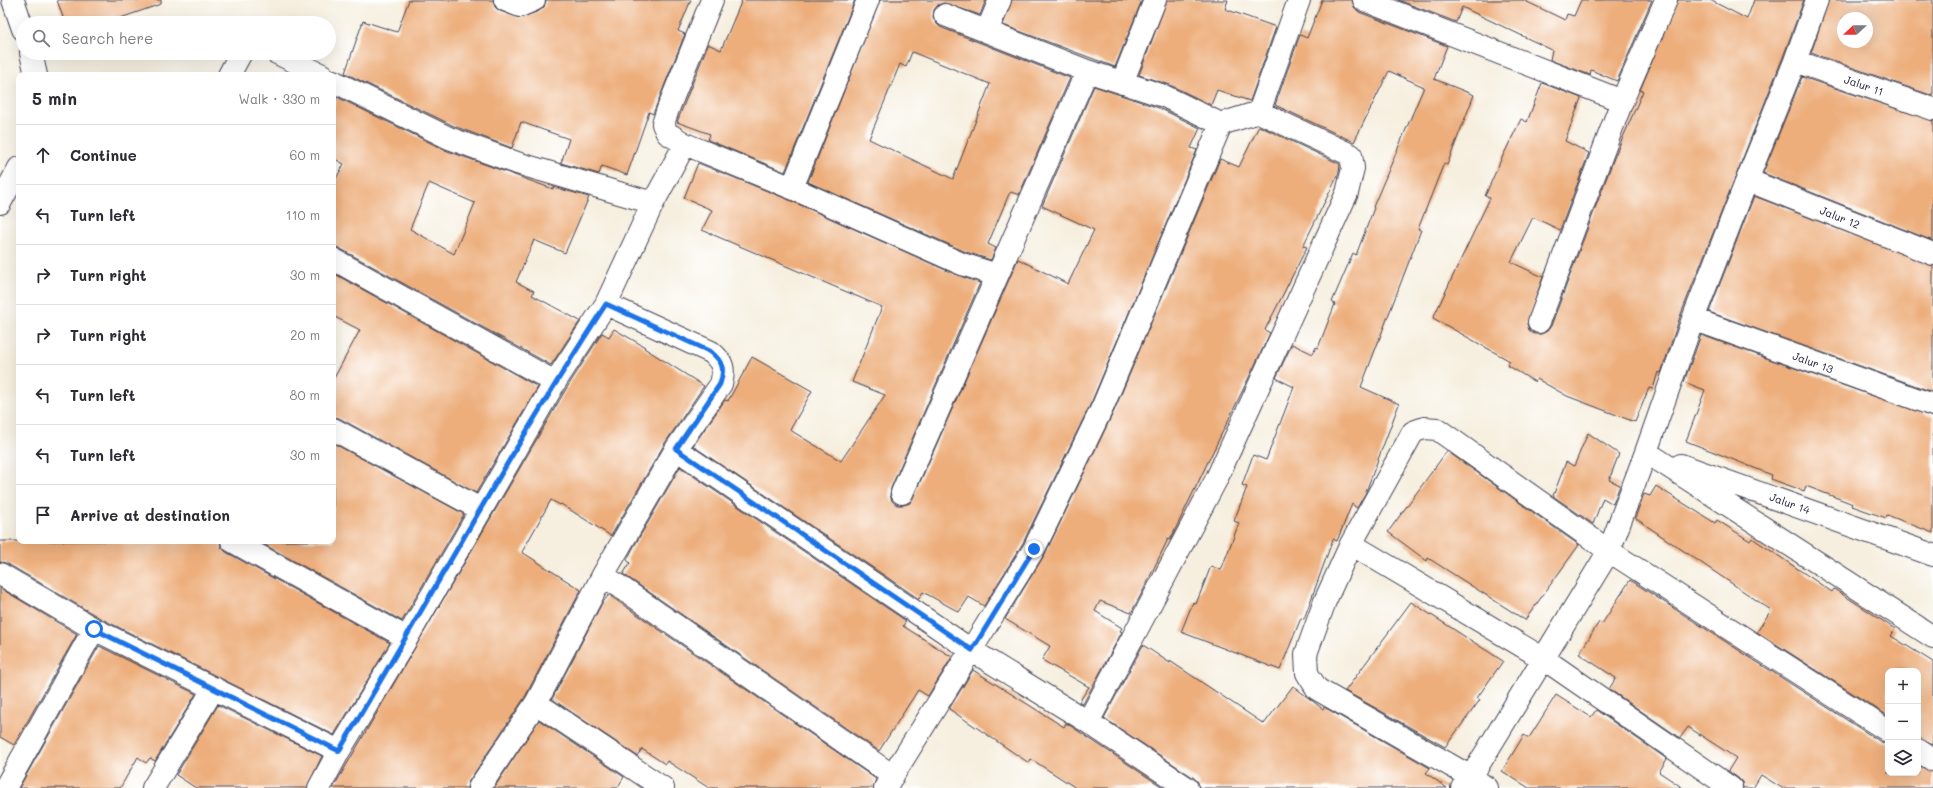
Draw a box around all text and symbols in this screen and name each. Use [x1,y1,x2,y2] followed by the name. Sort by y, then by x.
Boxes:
[1837,12,1873,48] north arrow
[16,16,336,60] search box
[30,27,52,49] icon: search
[62,28,153,48] text: Search here
[1842,71,1886,99] street label: Jalur 11
[32,87,77,109] text: 5 min
[239,90,320,107] text: Walk · 330 m
[32,144,54,166] icon: ahead
[70,145,137,165] text: Continue
[290,146,320,163] text: 60 m
[1818,202,1862,232] street label: Jalur 12
[32,204,54,226] icon: left
[70,205,135,225] text: Turn left
[286,206,320,223] text: 110 m
[32,264,54,286] icon: right
[70,265,147,285] text: Turn right
[290,266,320,283] text: 30 m
[32,324,54,346] icon: right
[70,325,147,345] text: Turn right
[290,326,320,343] text: 20 m
[1791,348,1836,376] street label: Jalur 13
[32,384,54,406] icon: left
[70,385,135,405] text: Turn left
[290,386,320,403] text: 80 m
[32,444,54,466] icon: left
[70,445,135,465] text: Turn left
[290,446,320,463] text: 30 m
[1768,489,1813,517] street label: Jalur 14
[32,504,54,526] icon: arrive
[70,505,230,525] text: Arrive at destination
[1025,540,1043,558] route end
[85,620,103,638] route start
[1885,668,1921,776] map controls
[1885,668,1921,704] button: +
[1885,704,1921,740] button: −
[1885,740,1921,776] button: layers

